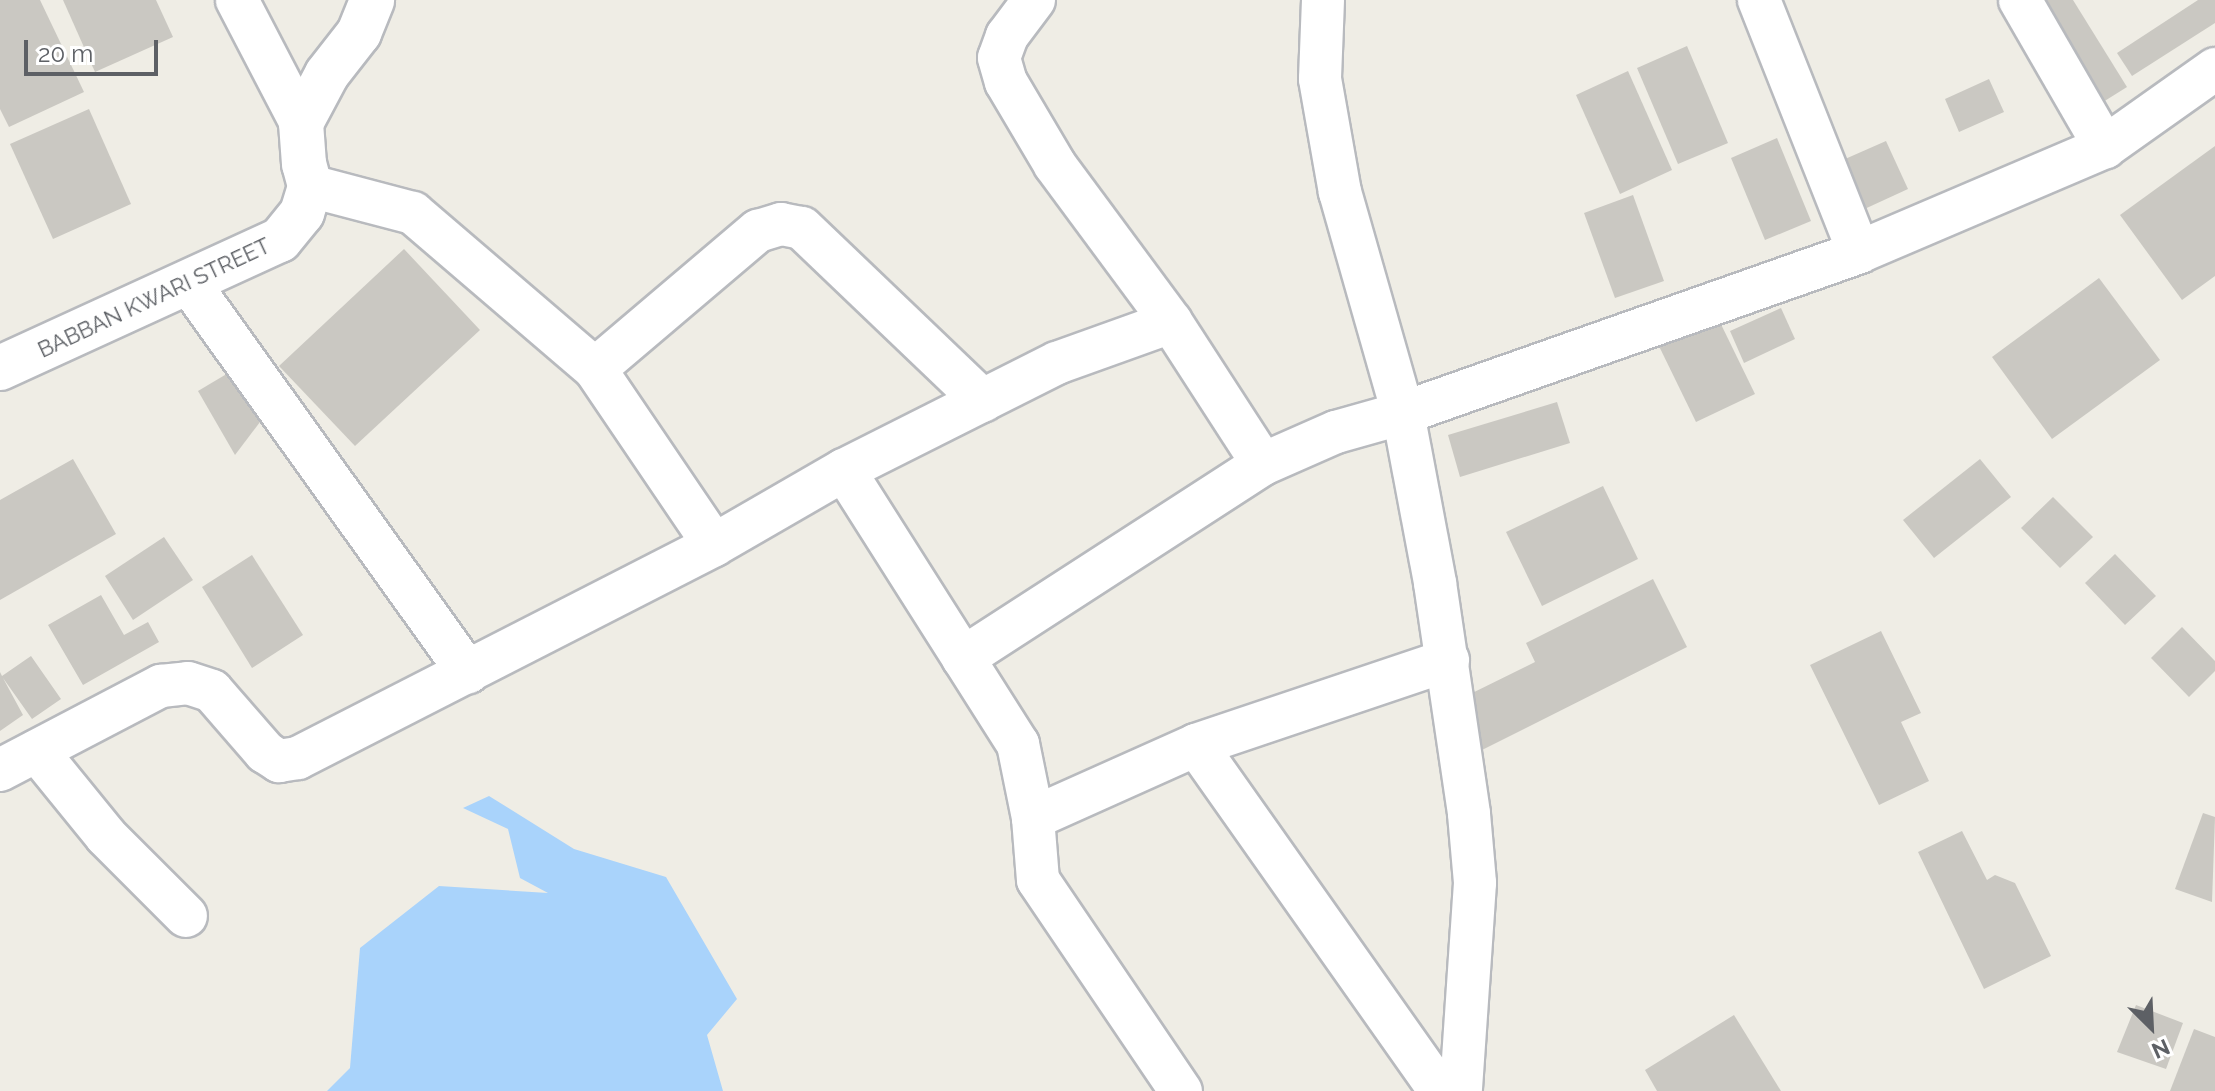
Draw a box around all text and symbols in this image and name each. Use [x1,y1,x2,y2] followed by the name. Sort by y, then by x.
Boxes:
[28,24,162,74] scale bar
[38,39,93,68] text: 20 m
[34,233,274,363] street label: BABBAN KWARI STREET
[2111,987,2191,1067] north arrow
[2148,1034,2174,1064] text: N

